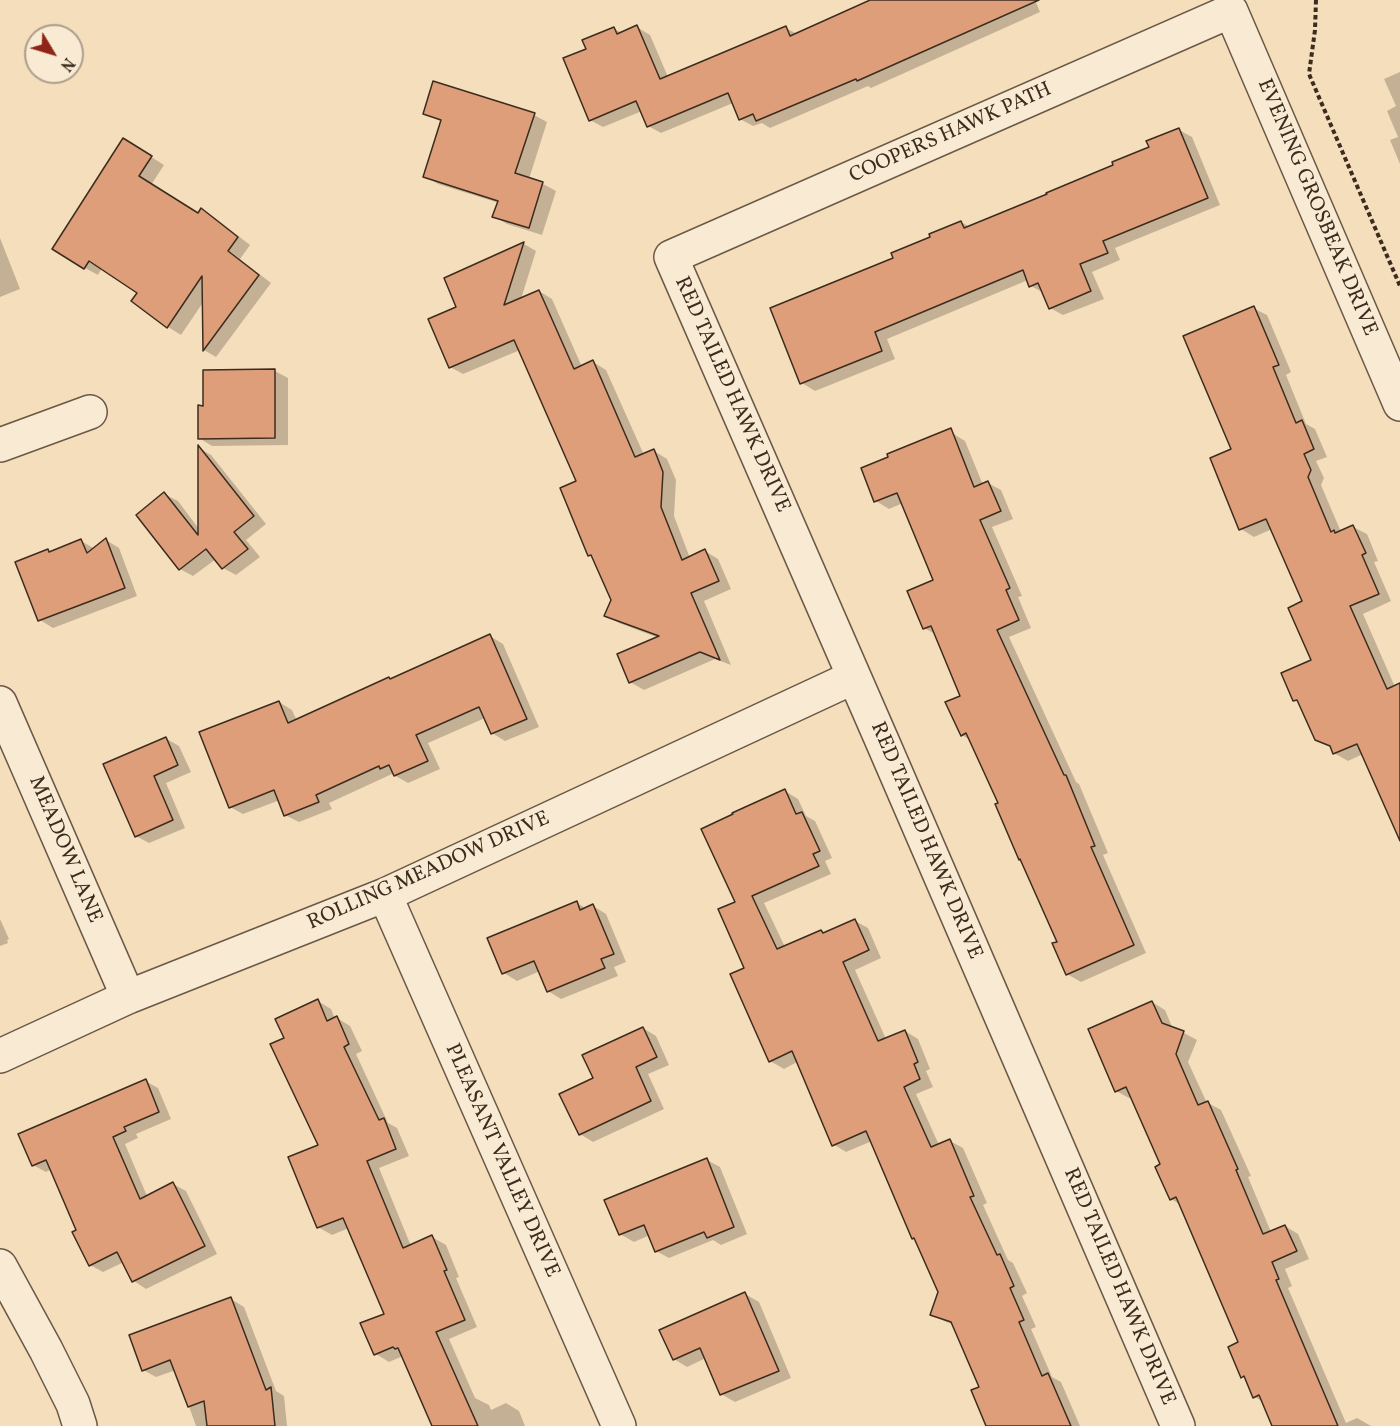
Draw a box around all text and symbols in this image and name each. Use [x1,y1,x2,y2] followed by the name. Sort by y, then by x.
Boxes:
[24,24,84,84] north arrow
[54,52,79,75] text: N
[1250,76,1382,340] street label: EVENING GROSBEAK DRIVE
[846,78,1056,190] street label: COOPERS HAWK PATH
[668,273,794,517] street label: RED TAILED HAWK DRIVE
[864,719,986,963] street label: RED TAILED HAWK DRIVE
[22,773,106,927] street label: MEADOW LANE
[304,807,554,937] street label: ROLLING MEADOW DRIVE
[438,1040,564,1282] street label: PLEASANT VALLEY DRIVE
[1057,1165,1179,1409] street label: RED TAILED HAWK DRIVE

